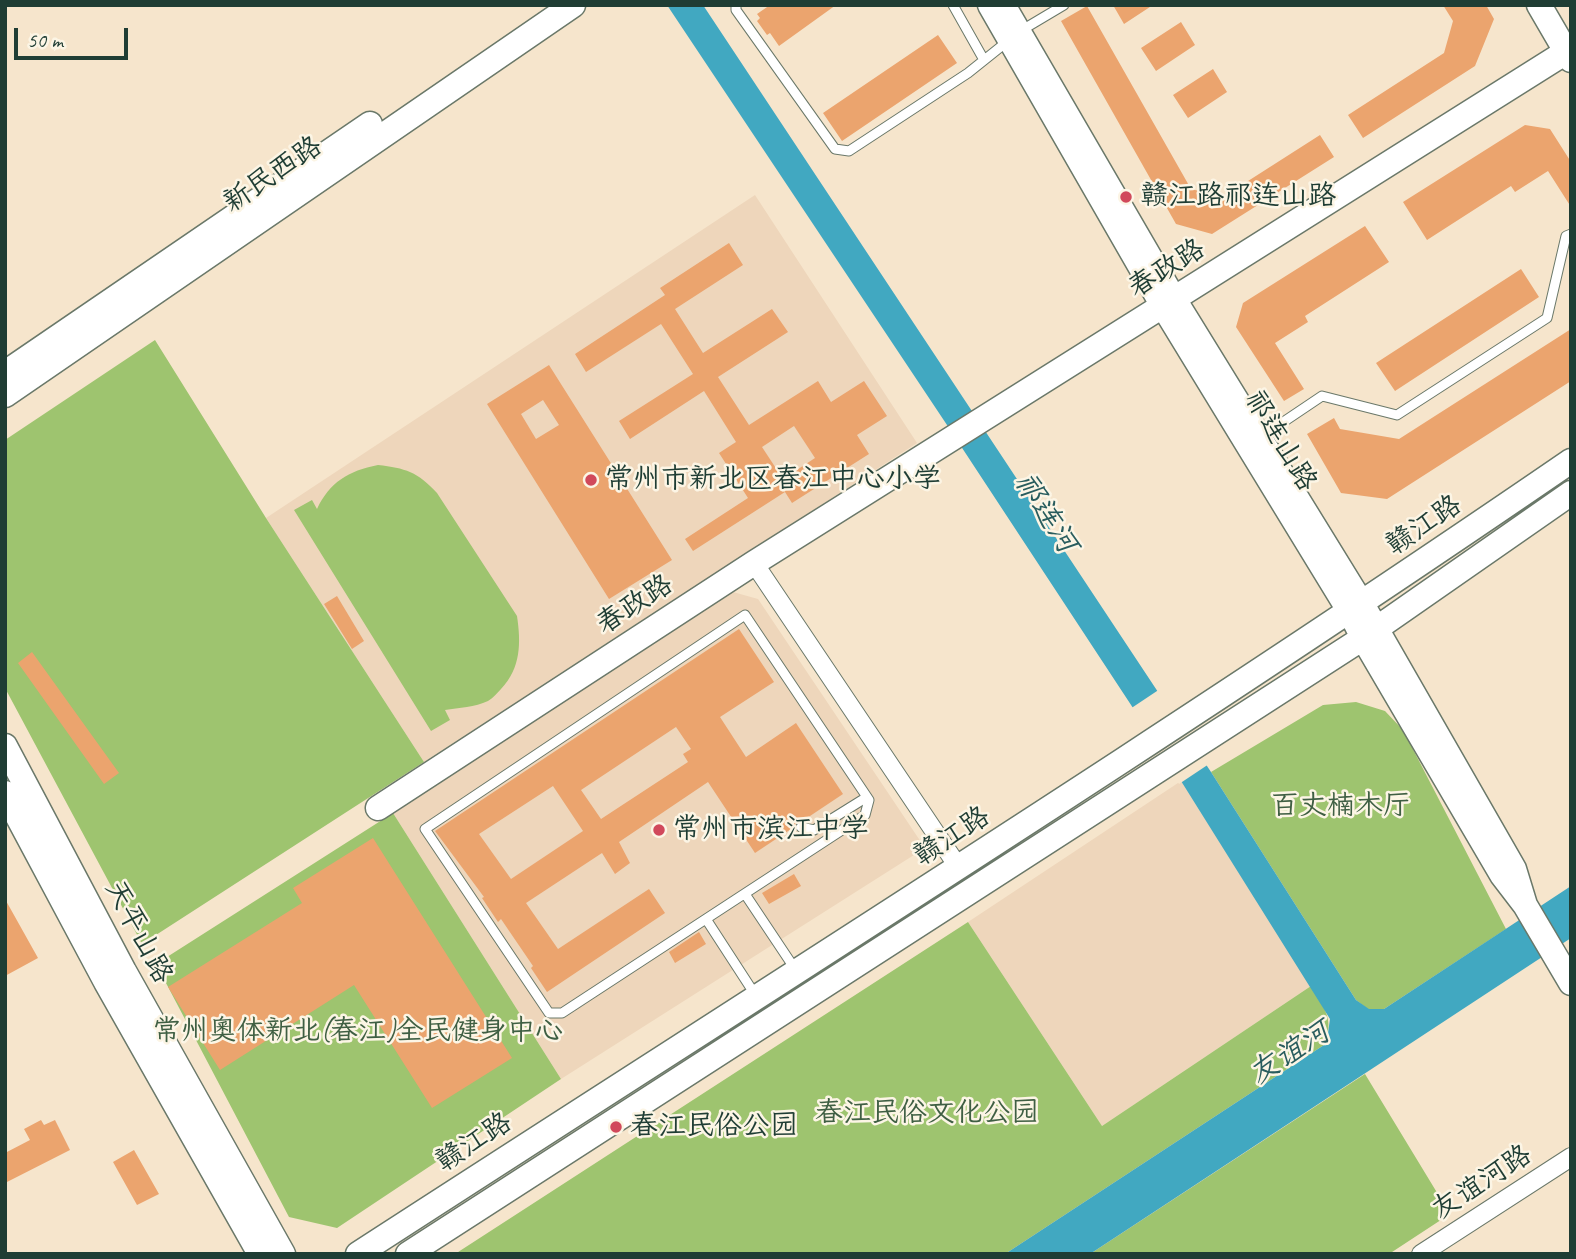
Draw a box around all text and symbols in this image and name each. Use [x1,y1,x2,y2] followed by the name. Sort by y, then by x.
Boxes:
[18,14,131,58] scale bar
[27,27,63,53] text: 50 m
[217,130,329,220] street label: 新民西路
[1140,180,1336,214] place label: 赣江路祁连山路
[1118,189,1134,205] marker: 赣江路祁连山路
[1122,232,1212,306] street label: 春政路
[1237,384,1323,498] street label: 祁连山路
[605,463,941,497] place label: 常州市新北区春江中心小学
[1005,465,1085,561] water label: 祁连河
[583,472,599,488] marker: 常州市新北区春江中心小学
[1380,489,1468,563] street label: 赣江路
[591,568,679,642] street label: 春政路
[1271,790,1411,824] park label: 百丈楠木厅
[908,800,996,874] street label: 赣江路
[673,813,869,847] place label: 常州市滨江中学
[651,822,667,838] marker: 常州市滨江中学
[97,875,179,989] street label: 天平山路
[1242,1014,1338,1094] water label: 友谊河
[153,1015,563,1049] park label: 常州奥体新北(春江)全民健身中心
[815,1097,1039,1131] park label: 春江民俗文化公园
[430,1106,518,1180] street label: 赣江路
[630,1110,798,1144] place label: 春江民俗公园
[608,1119,624,1135] marker: 春江民俗公园
[1426,1138,1538,1228] street label: 友谊河路

